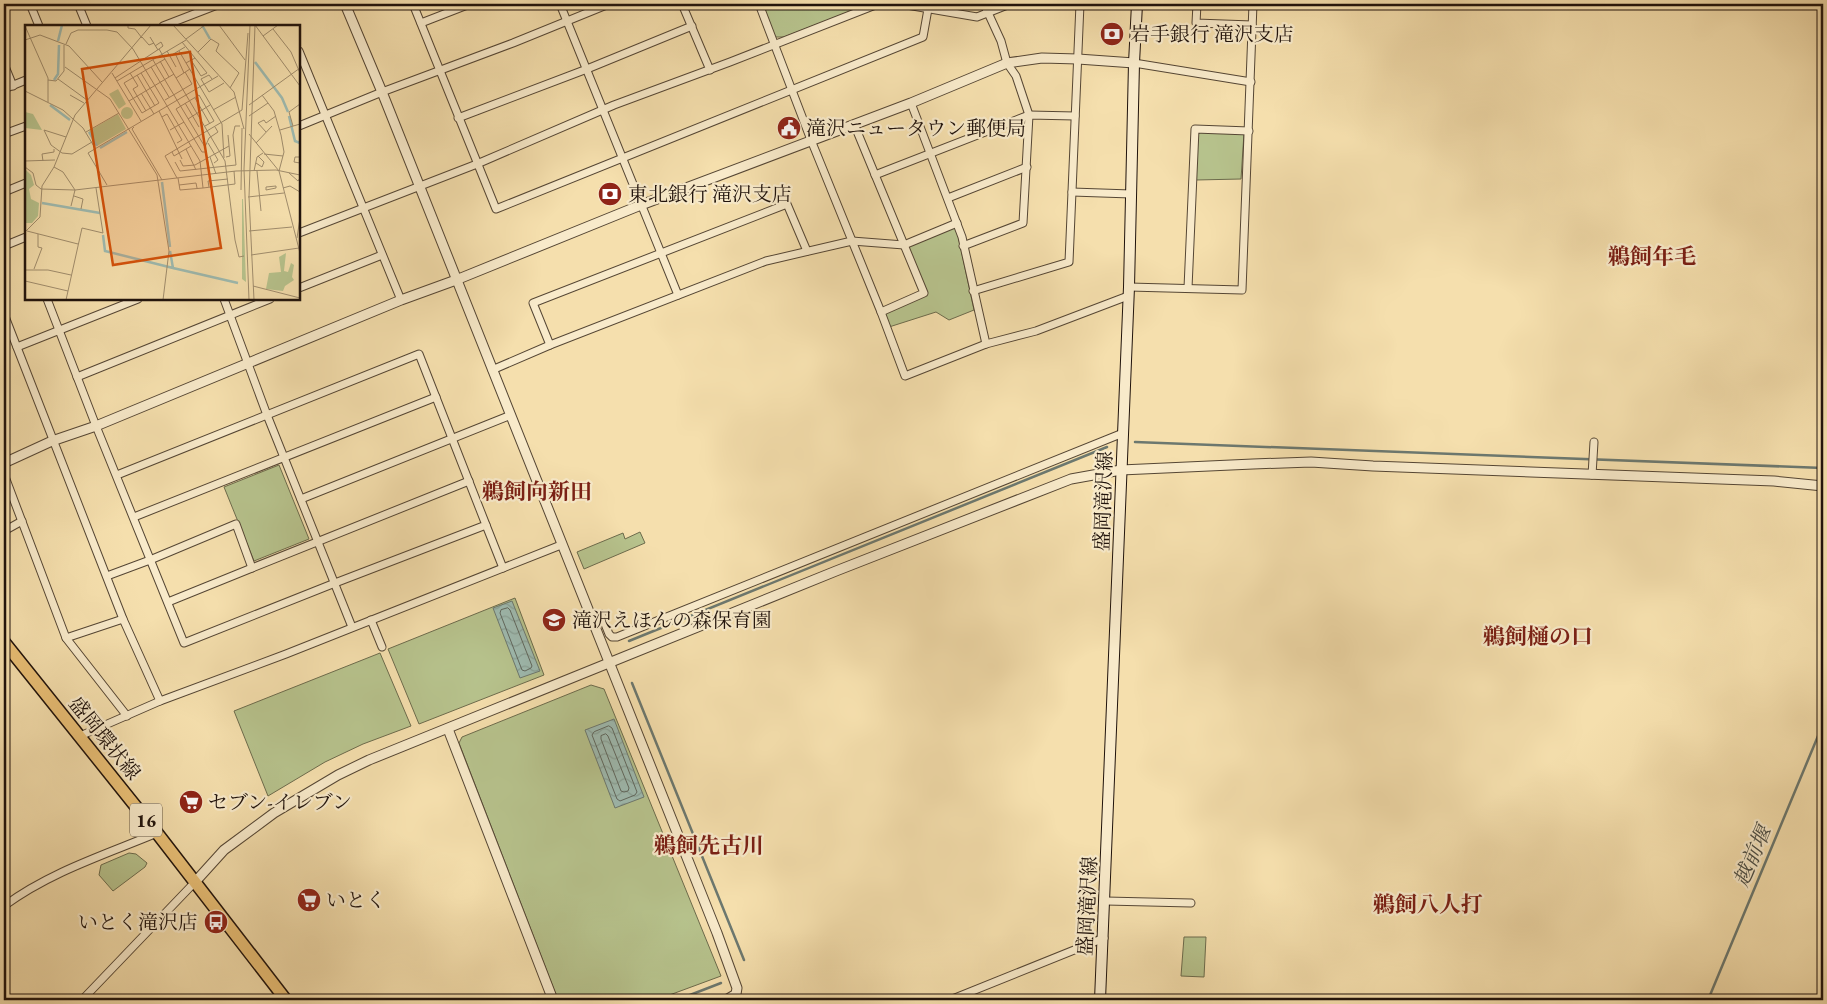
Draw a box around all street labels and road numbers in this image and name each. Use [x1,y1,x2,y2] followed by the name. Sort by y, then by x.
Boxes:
[1088,451,1118,551] street label: 盛岡滝沢線
[63,691,147,785] street label: 盛岡環状線
[130,804,162,836] road number: 16
[1071,855,1103,957] street label: 盛岡滝沢線

